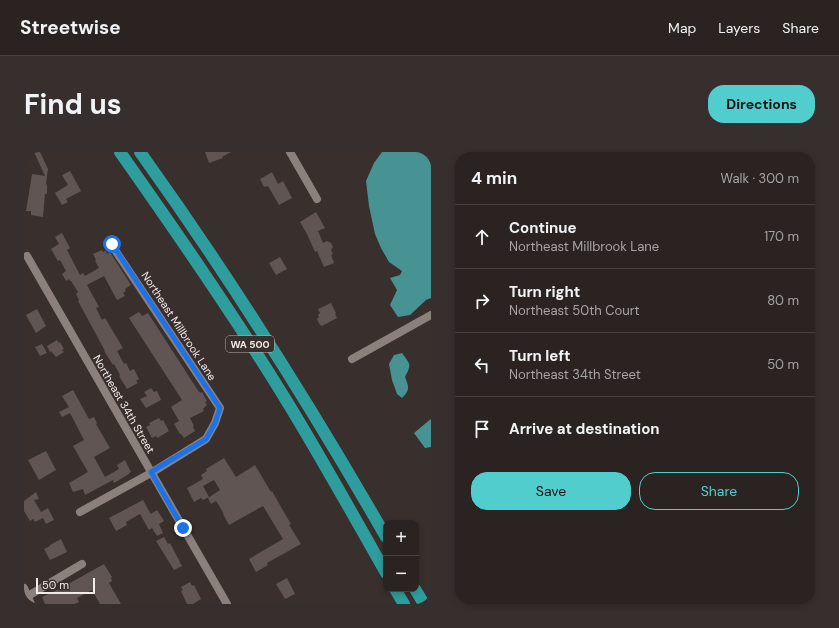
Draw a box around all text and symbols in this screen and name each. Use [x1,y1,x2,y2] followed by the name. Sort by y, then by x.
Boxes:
[20,15,121,40] text: Streetwise
[668,19,696,37] text: Map
[718,19,760,37] text: Layers
[782,19,819,37] text: Share
[708,85,815,123] button: Directions
[24,86,122,123] text: Find us
[471,167,517,189] text: 4 min
[721,170,799,187] text: Walk · 300 m
[509,218,577,238] text: Continue
[471,226,493,248] icon: ahead
[764,228,799,245] text: 170 m
[103,235,121,253] route start
[509,238,659,255] text: Northeast Millbrook Lane
[139,269,219,383] street label: Northeast Millbrook Lane
[509,282,580,302] text: Turn right
[471,290,493,312] icon: right
[767,292,799,309] text: 80 m
[509,302,640,319] text: Northeast 50th Court
[226,336,274,352] road number: WA 500
[509,346,570,366] text: Turn left
[90,352,158,456] street label: Northeast 34th Street
[471,354,493,376] icon: left
[767,356,799,373] text: 50 m
[509,366,641,383] text: Northeast 34th Street
[471,418,493,440] icon: arrive
[509,419,660,439] text: Arrive at destination
[471,472,631,510] button: Save
[639,472,799,510] button: Share
[174,519,192,537] route end
[383,520,419,592] map controls
[383,520,419,556] button: +
[383,556,419,592] button: −
[36,576,95,595] scale bar
[42,578,69,592] text: 50 m

